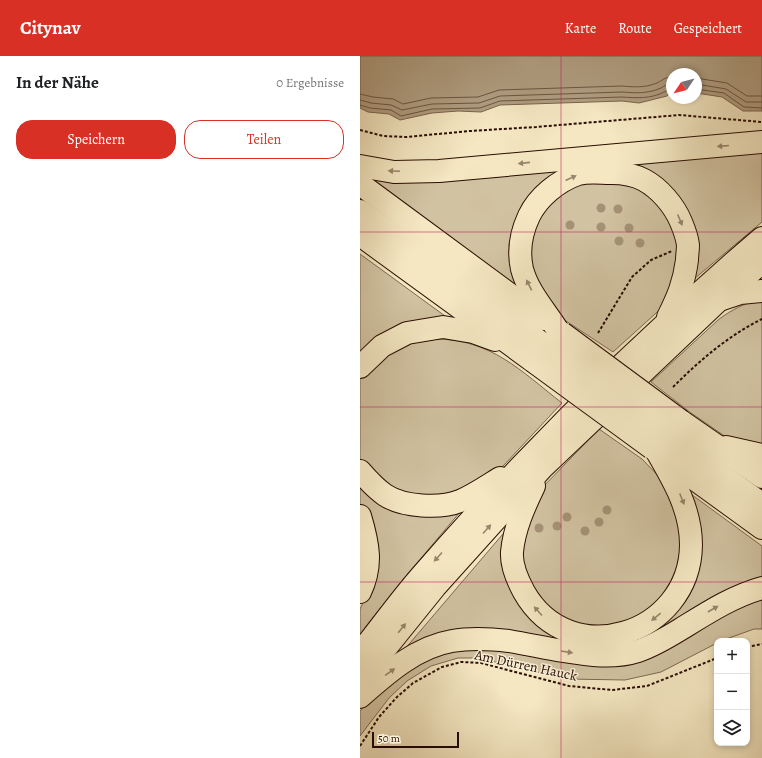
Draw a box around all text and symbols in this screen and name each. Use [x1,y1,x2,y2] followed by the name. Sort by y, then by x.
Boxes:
[20,15,81,41] text: Citynav
[565,19,596,38] text: Karte
[618,19,652,38] text: Route
[674,19,742,38] text: Gespeichert
[666,68,702,104] north arrow
[16,71,99,94] text: In der Nähe
[276,74,344,91] text: 0 Ergebnisse
[16,120,176,159] button: Speichern
[184,120,344,159] button: Teilen
[717,142,729,149] one-way arrow
[518,160,530,166] one-way arrow
[388,168,400,175] one-way arrow
[566,174,578,180] one-way arrow
[677,215,683,226] one-way arrow
[526,279,532,290] one-way arrow
[679,493,685,505] one-way arrow
[482,524,491,535] one-way arrow
[433,552,442,562] one-way arrow
[534,606,543,616] one-way arrow
[707,606,719,613] one-way arrow
[651,613,662,622] one-way arrow
[398,623,406,633] one-way arrow
[714,638,750,746] map controls
[714,638,750,674] button: +
[472,645,579,686] street label: Am Dürren Hauck
[561,649,573,655] one-way arrow
[384,668,395,676] one-way arrow
[714,674,750,710] button: −
[714,710,750,746] button: layers
[372,730,459,749] scale bar
[378,731,400,746] text: 50 m

